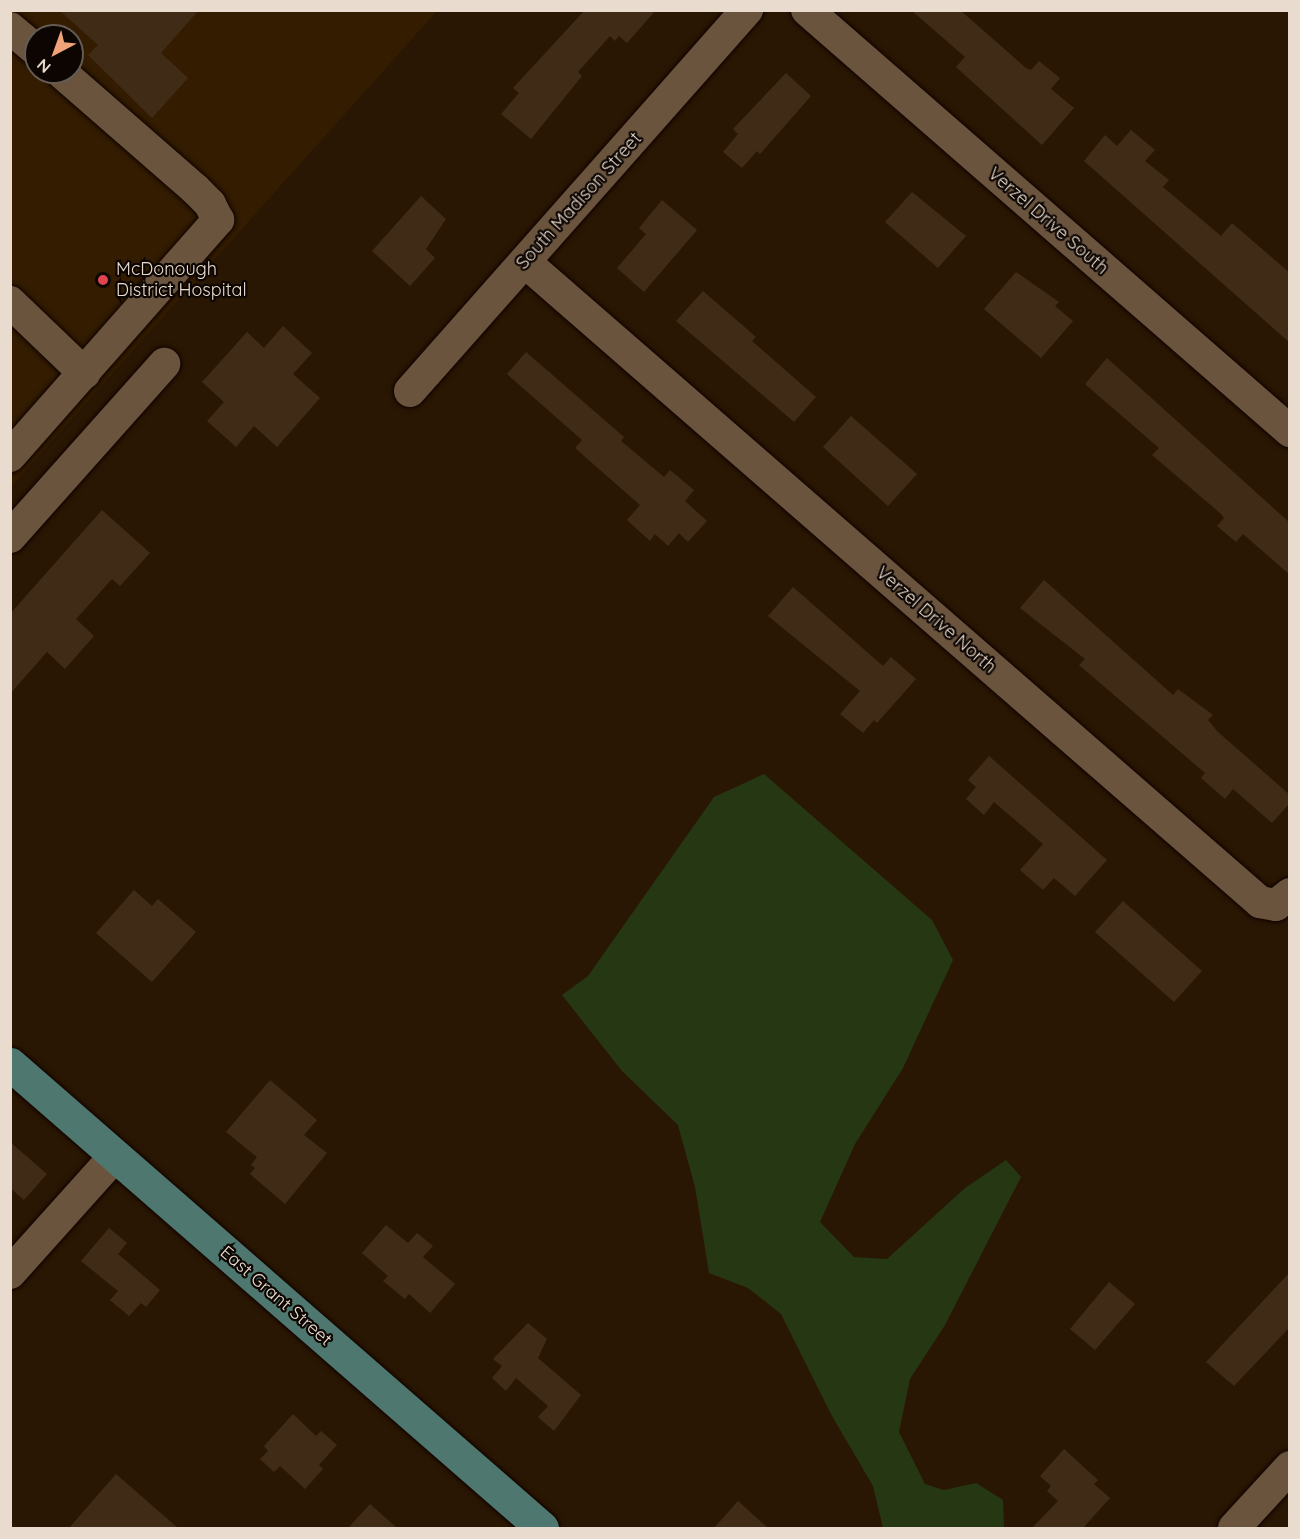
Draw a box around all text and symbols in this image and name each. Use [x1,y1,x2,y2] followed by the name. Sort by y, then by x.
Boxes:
[24,24,84,84] north arrow
[33,55,55,77] text: N
[512,128,646,274] street label: South Madison Street
[984,163,1112,279] street label: Verzel Drive South
[116,259,247,302] place label: McDonough District Hospital
[94,271,112,289] marker: McDonough District Hospital
[872,562,1000,678] street label: Verzel Drive North
[216,1241,336,1351] street label: East Grant Street

